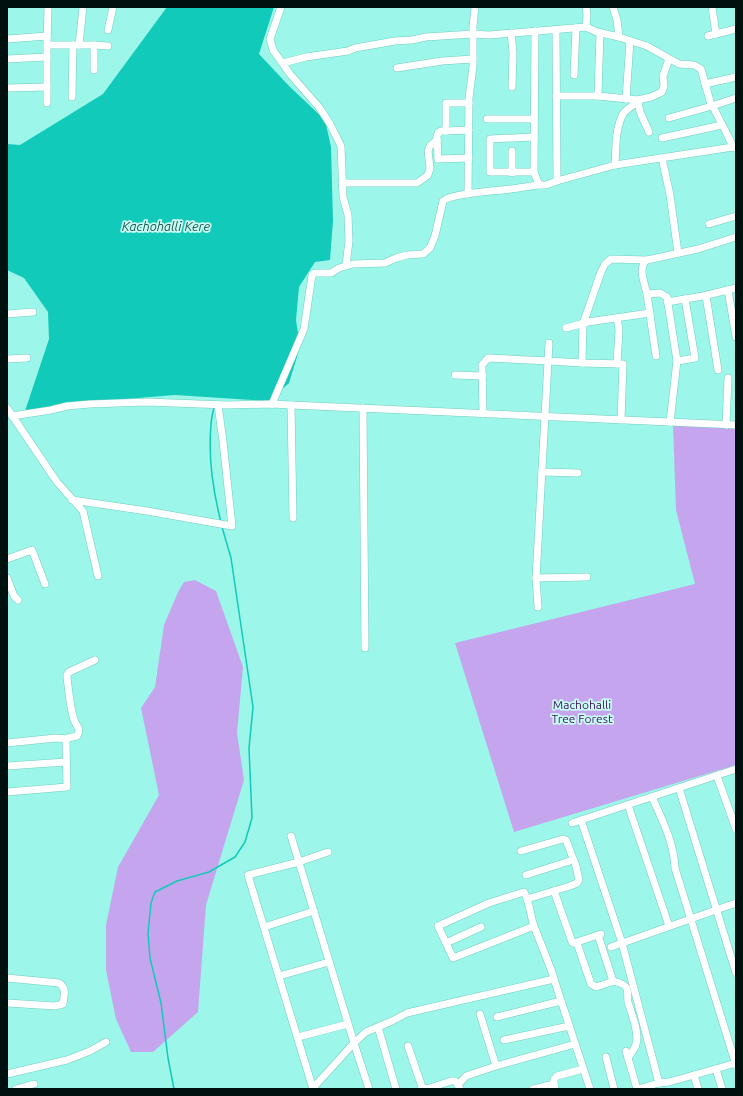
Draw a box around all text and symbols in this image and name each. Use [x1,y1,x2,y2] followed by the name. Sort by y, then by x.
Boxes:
[122,219,211,233] water label: Kachohalli Kere
[551,698,613,725] park label: Machohalli Tree Forest

